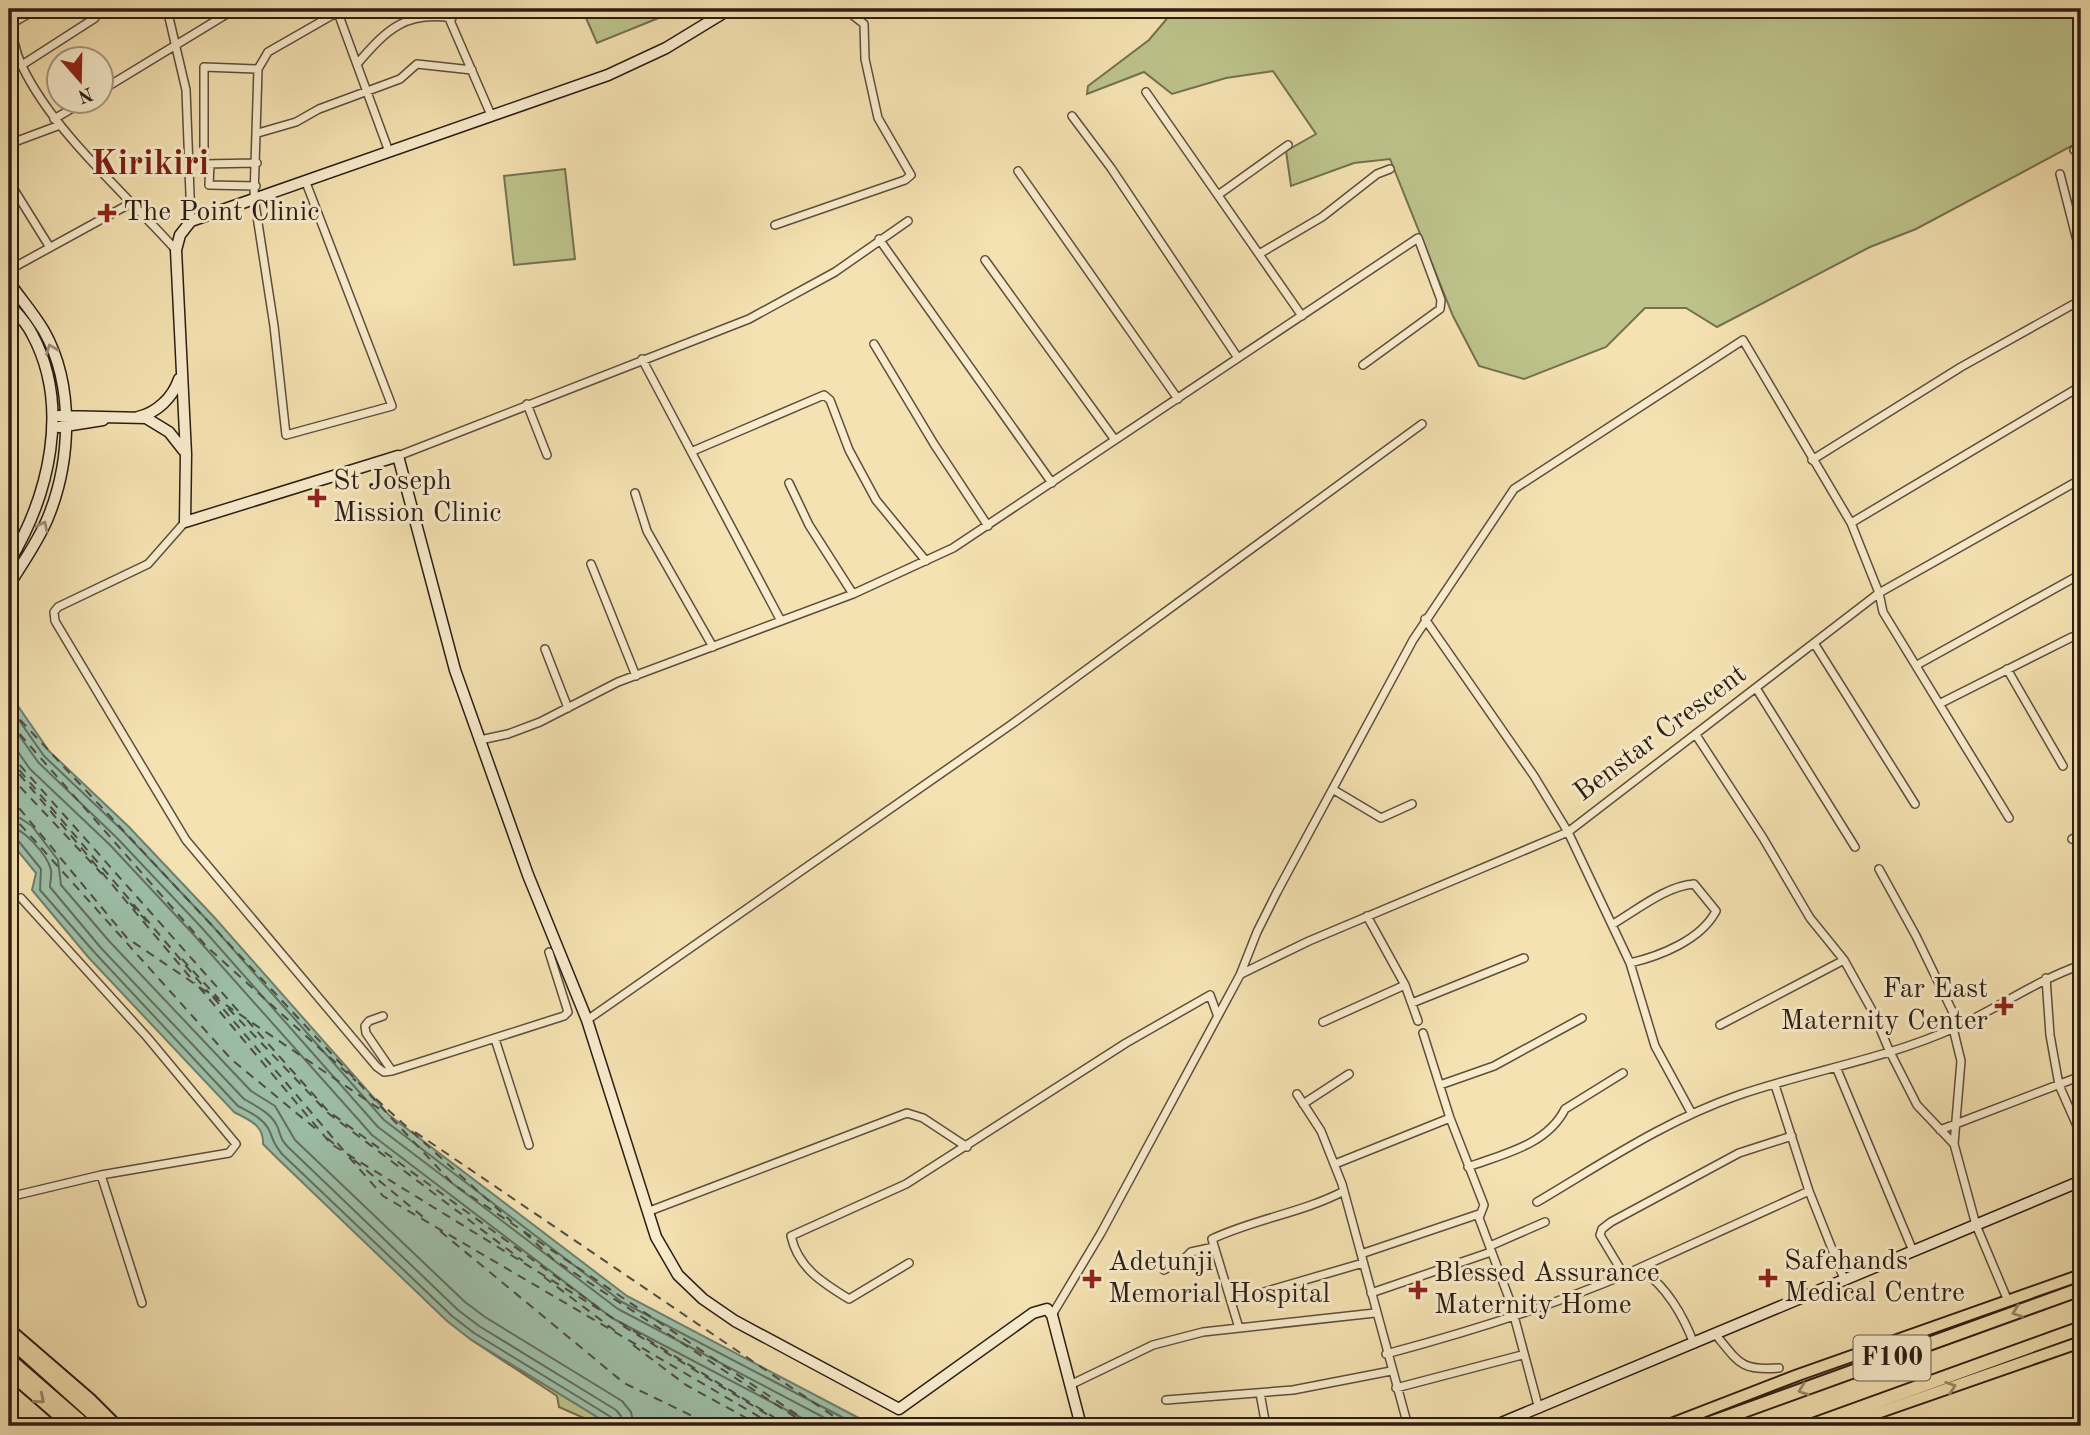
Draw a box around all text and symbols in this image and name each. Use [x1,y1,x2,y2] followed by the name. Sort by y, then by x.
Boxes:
[46,46,116,116] north arrow
[74,82,95,105] text: N
[91,147,209,182] district label: Kirikiri
[123,199,320,227] place label: The Point Clinic
[97,203,117,223] marker: The Point Clinic
[45,343,59,356] one-way arrow
[333,468,502,528] place label: St Joseph Mission Clinic
[307,488,327,508] marker: St Joseph Mission Clinic
[35,521,49,533] one-way arrow
[1570,660,1752,808] street label: Benstar Crescent
[1780,976,1988,1036] place label: Far East Maternity Center
[1994,996,2014,1016] marker: Far East Maternity Center
[1784,1248,1965,1308] place label: Safehands Medical Centre
[1108,1249,1330,1309] place label: Adetunji Memorial Hospital
[1434,1260,1660,1320] place label: Blessed Assurance Maternity Home
[1758,1268,1778,1288] marker: Safehands Medical Centre
[1082,1269,1102,1289] marker: Adetunji Memorial Hospital
[1408,1280,1428,1300] marker: Blessed Assurance Maternity Home
[2012,1304,2024,1318] one-way arrow
[1854,1336,1930,1380] road number: F100
[1944,1381,1956,1395] one-way arrow
[1798,1382,1810,1396] one-way arrow
[32,1391,45,1403] one-way arrow

